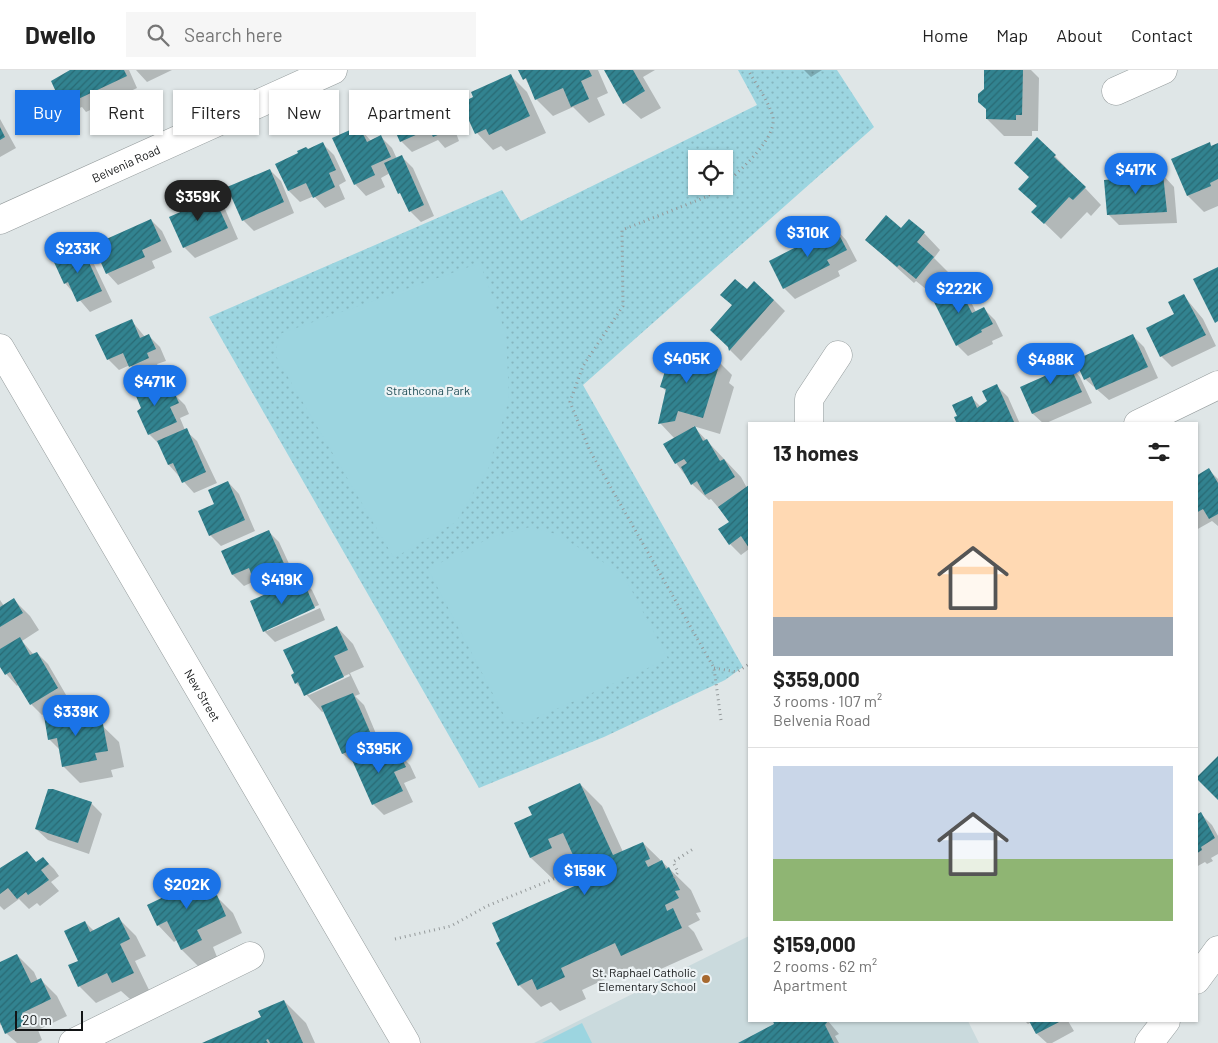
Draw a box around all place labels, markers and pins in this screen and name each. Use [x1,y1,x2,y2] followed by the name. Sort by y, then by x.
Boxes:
[1101,152,1171,195] pin: $417K
[163,180,233,222] pin: $359K
[773,216,843,258] pin: $310K
[43,232,113,274] pin: $233K
[924,272,994,314] pin: $222K
[652,342,722,384] pin: $405K
[1016,342,1086,385] pin: $488K
[120,364,190,407] pin: $471K
[247,562,317,605] pin: $419K
[41,694,111,737] pin: $339K
[344,732,414,774] pin: $395K
[550,854,620,896] pin: $159K
[152,868,222,910] pin: $202K
[592,965,696,993] place label: St. Raphael Catholic Elementary School
[700,973,712,985] marker: St. Raphael Catholic Elementary School

